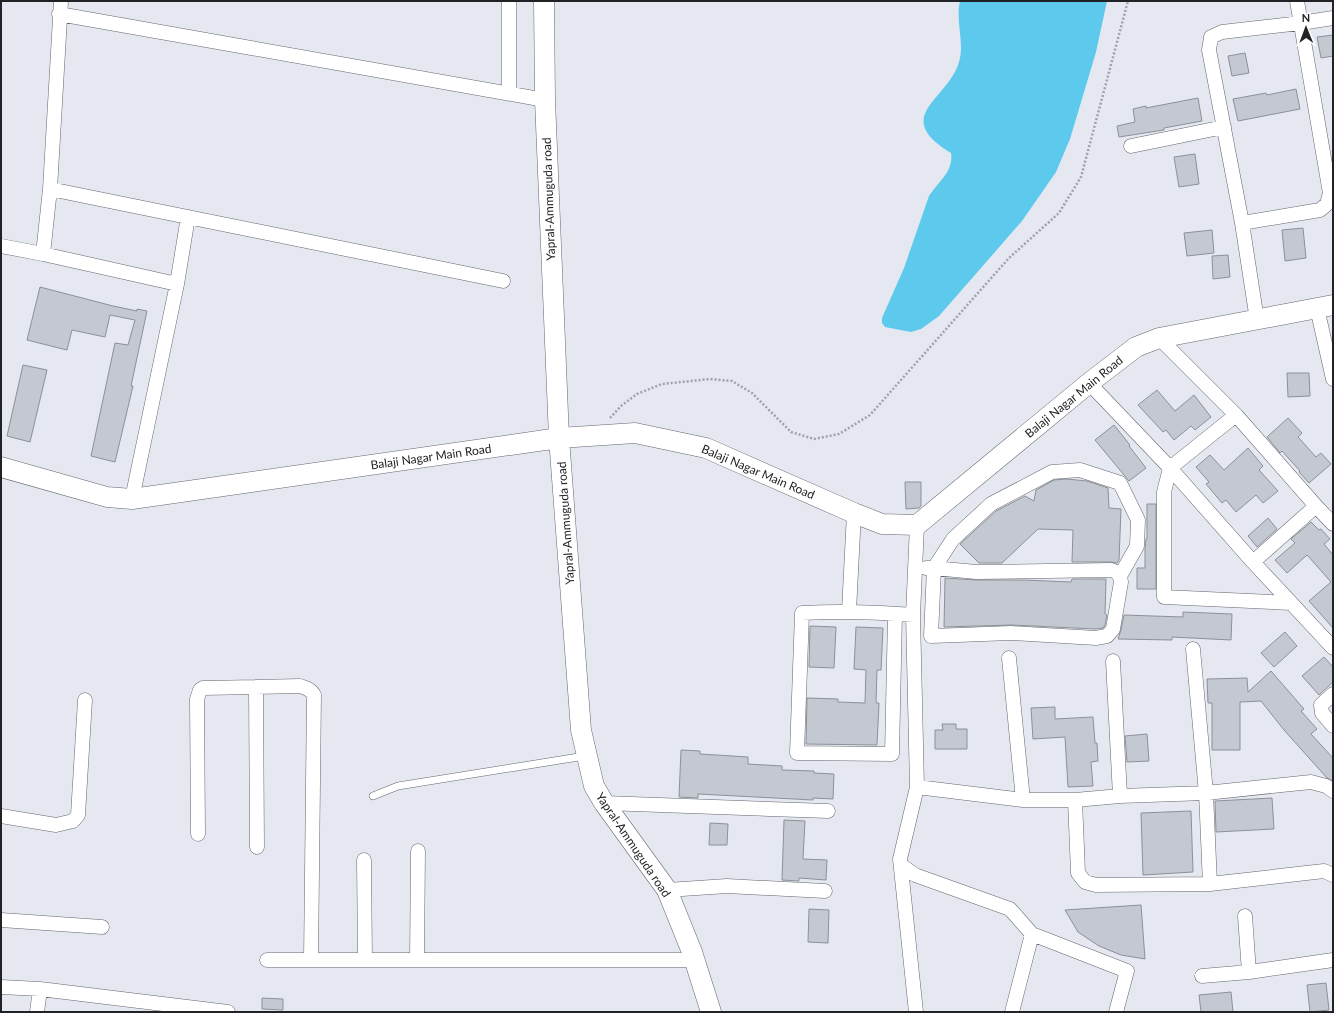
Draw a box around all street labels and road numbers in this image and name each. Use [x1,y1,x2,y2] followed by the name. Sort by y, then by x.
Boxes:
[539,137,558,261] street label: Yapral-Ammuguda road
[1022,352,1126,441] street label: Balaji Nagar Main Road
[370,441,492,472] street label: Balaji Nagar Main Road
[699,441,817,502] street label: Balaji Nagar Main Road
[554,461,577,585] street label: Yapral-Ammuguda road
[593,789,674,900] street label: Yapral-Ammuguda road

